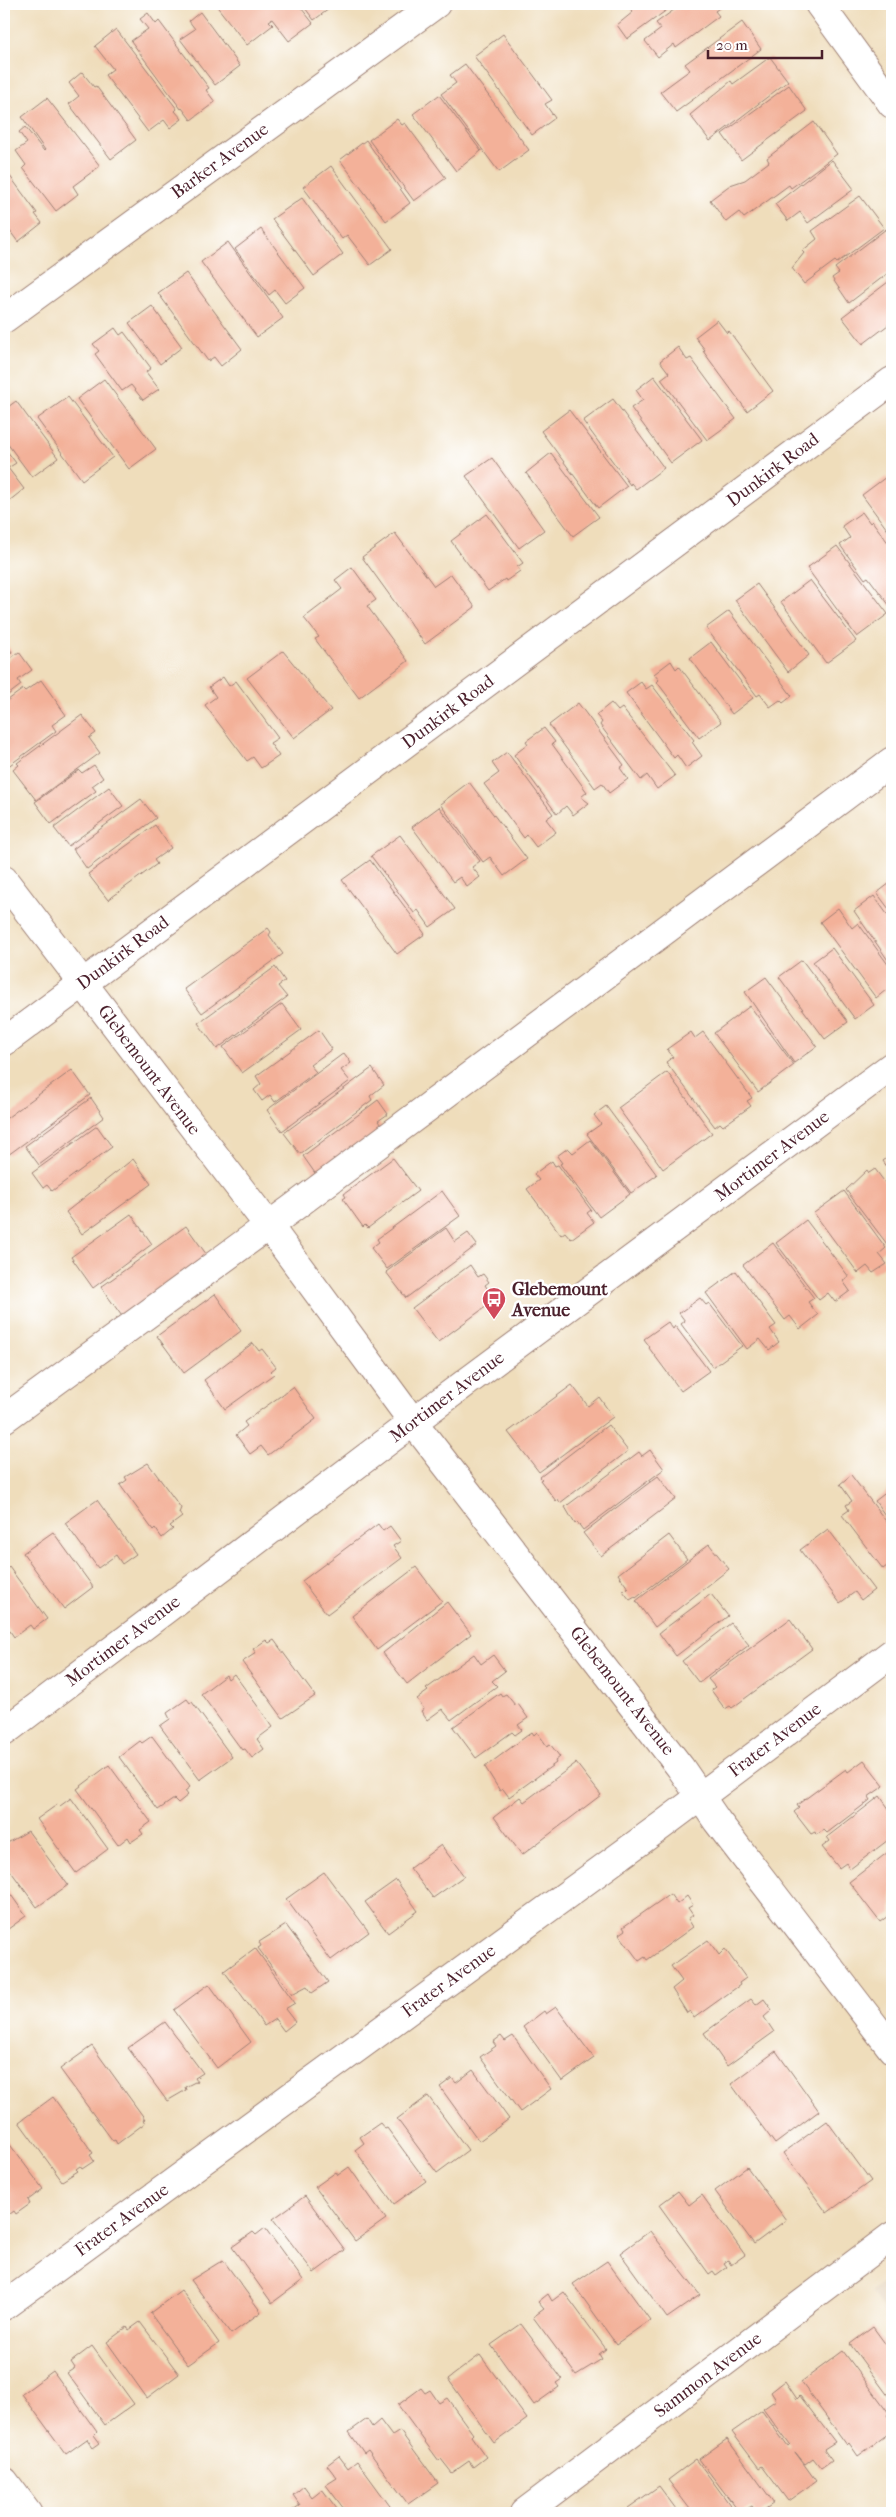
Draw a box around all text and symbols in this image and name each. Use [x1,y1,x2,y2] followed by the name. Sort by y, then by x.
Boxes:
[708,28,822,60] scale bar
[716,36,748,54] text: 20 m
[167,119,273,203] street label: Barker Avenue
[723,428,823,511] street label: Dunkirk Road
[398,670,498,753] street label: Dunkirk Road
[73,911,173,994] street label: Dunkirk Road
[93,1001,205,1139] street label: Glebemount Avenue
[711,1106,834,1206] street label: Mortimer Avenue
[511,1279,608,1321] place label: Glebemount Avenue
[481,1286,507,1320] bus stop icon: Glebemount Avenue
[386,1347,509,1447] street label: Mortimer Avenue
[62,1591,185,1691] street label: Mortimer Avenue
[565,1622,679,1760] street label: Glebemount Avenue
[725,1698,826,1782] street label: Frater Avenue
[398,1940,500,2022] street label: Frater Avenue
[71,2179,173,2261] street label: Frater Avenue
[650,2328,766,2422] street label: Sammon Avenue

